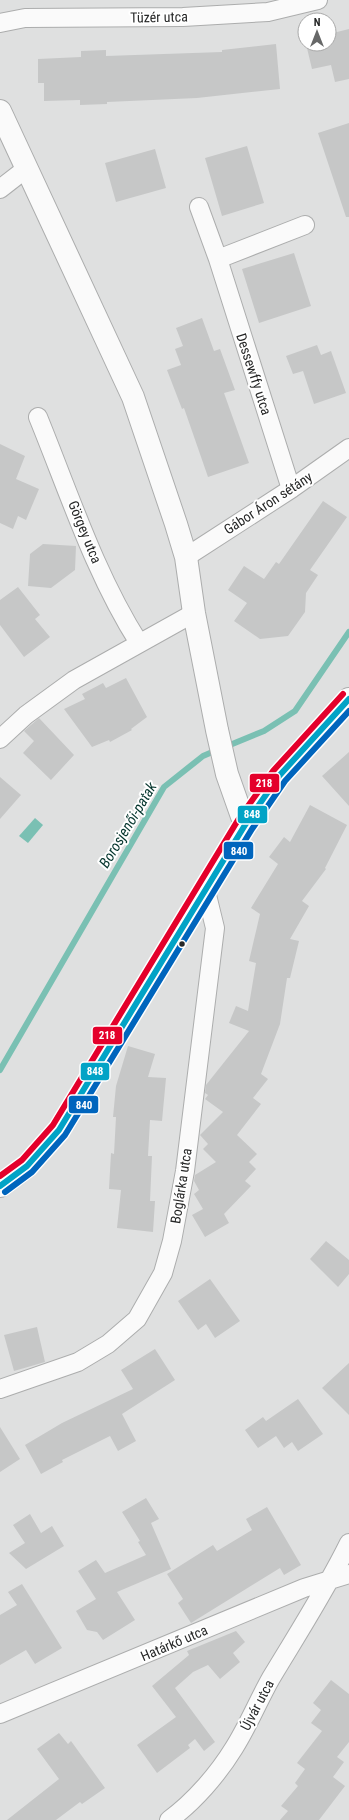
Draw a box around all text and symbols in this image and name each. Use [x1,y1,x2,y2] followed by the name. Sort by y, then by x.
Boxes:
[130,8,188,26] street label: Tüzér utca
[297,12,337,52] north arrow
[314,16,321,29] text: N
[233,331,275,417] street label: Dessewffy utca
[220,468,315,537] street label: Gábor Áron sétány
[65,498,105,566] street label: Görgey utca
[249,773,280,793] line badge: 218
[256,777,273,790] text: 218
[95,778,161,871] water label: Borosjenői-patak
[237,805,268,824] line badge: 848
[244,808,261,821] text: 848
[223,841,254,860] line badge: 840
[231,845,248,858] text: 840
[177,939,187,949] unlabelled marker
[92,1026,123,1045] line badge: 218
[99,1029,116,1042] text: 218
[80,1062,110,1081] line badge: 848
[87,1065,104,1078] text: 848
[68,1095,99,1114] line badge: 840
[76,1099,93,1112] text: 840
[167,1147,195,1225] street label: Boglárka utca
[138,1622,210,1664] street label: Határkő utca
[236,1676,277,1733] street label: Újvár utca

